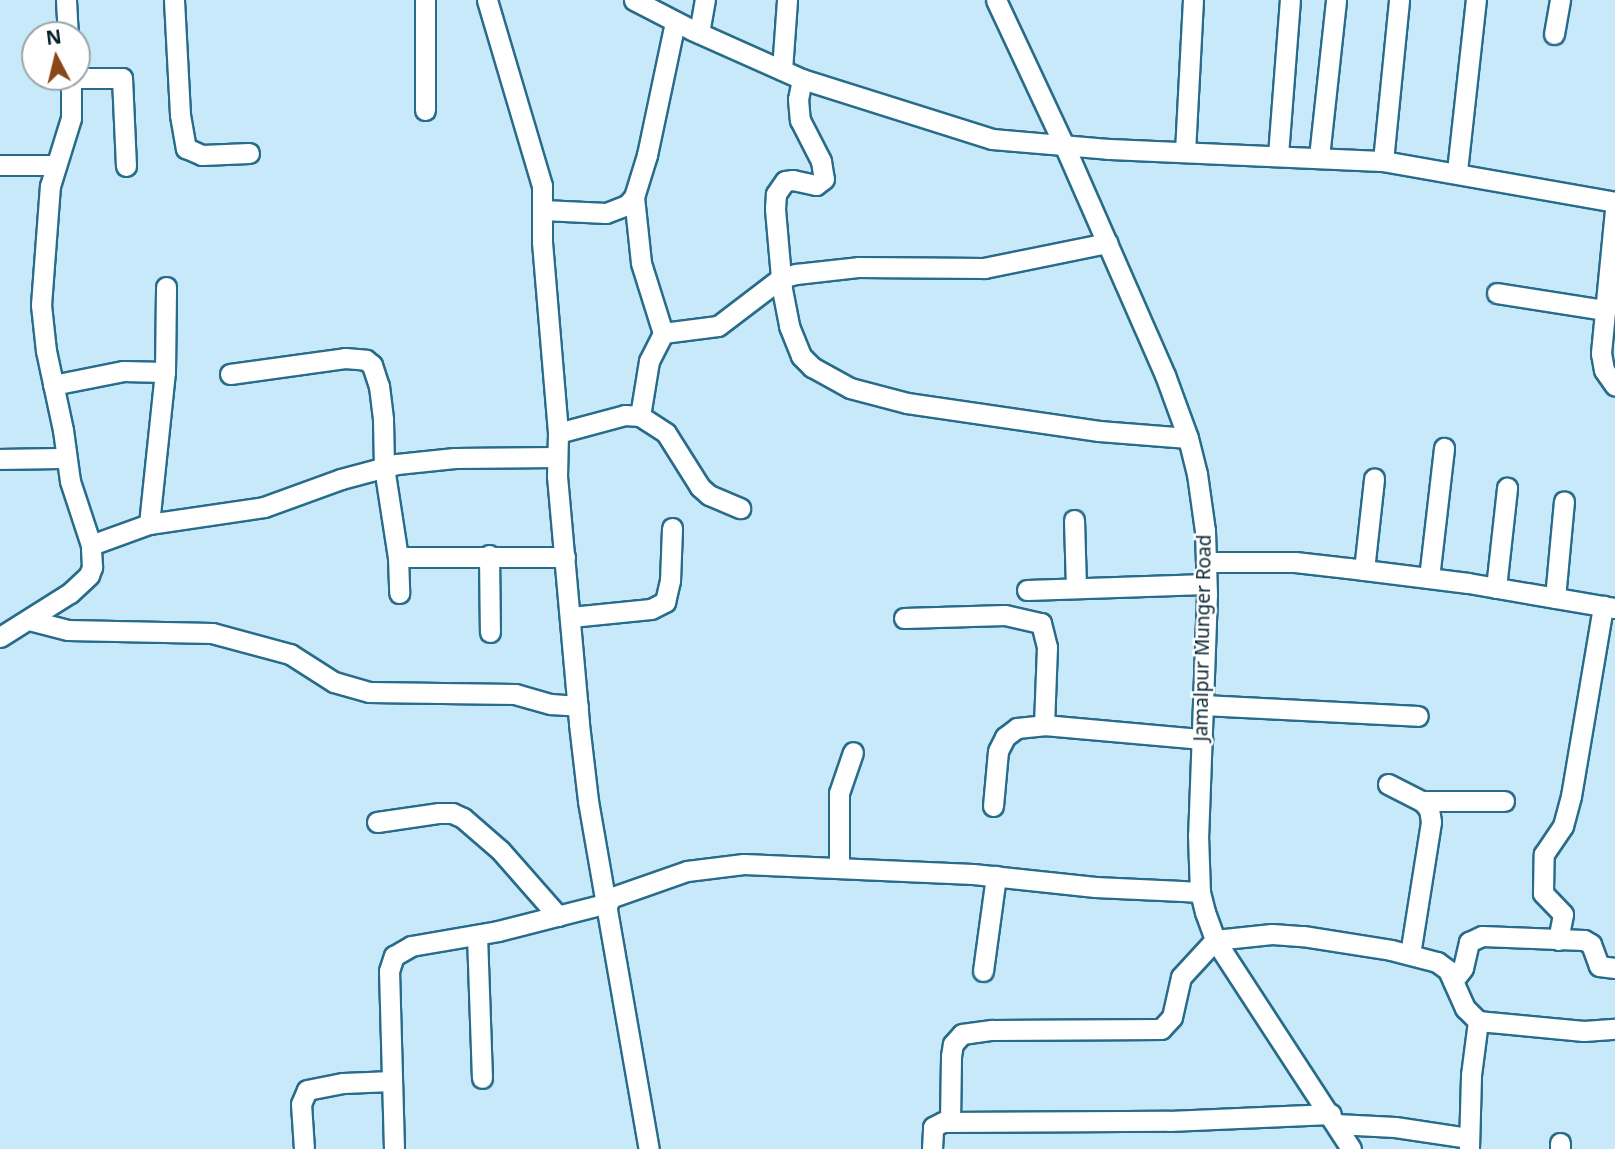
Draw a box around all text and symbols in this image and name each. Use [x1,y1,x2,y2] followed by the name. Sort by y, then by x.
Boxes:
[21,21,91,91] north arrow
[44,23,63,51] text: N
[1190,534,1216,742] street label: Jamalpur Munger Road

